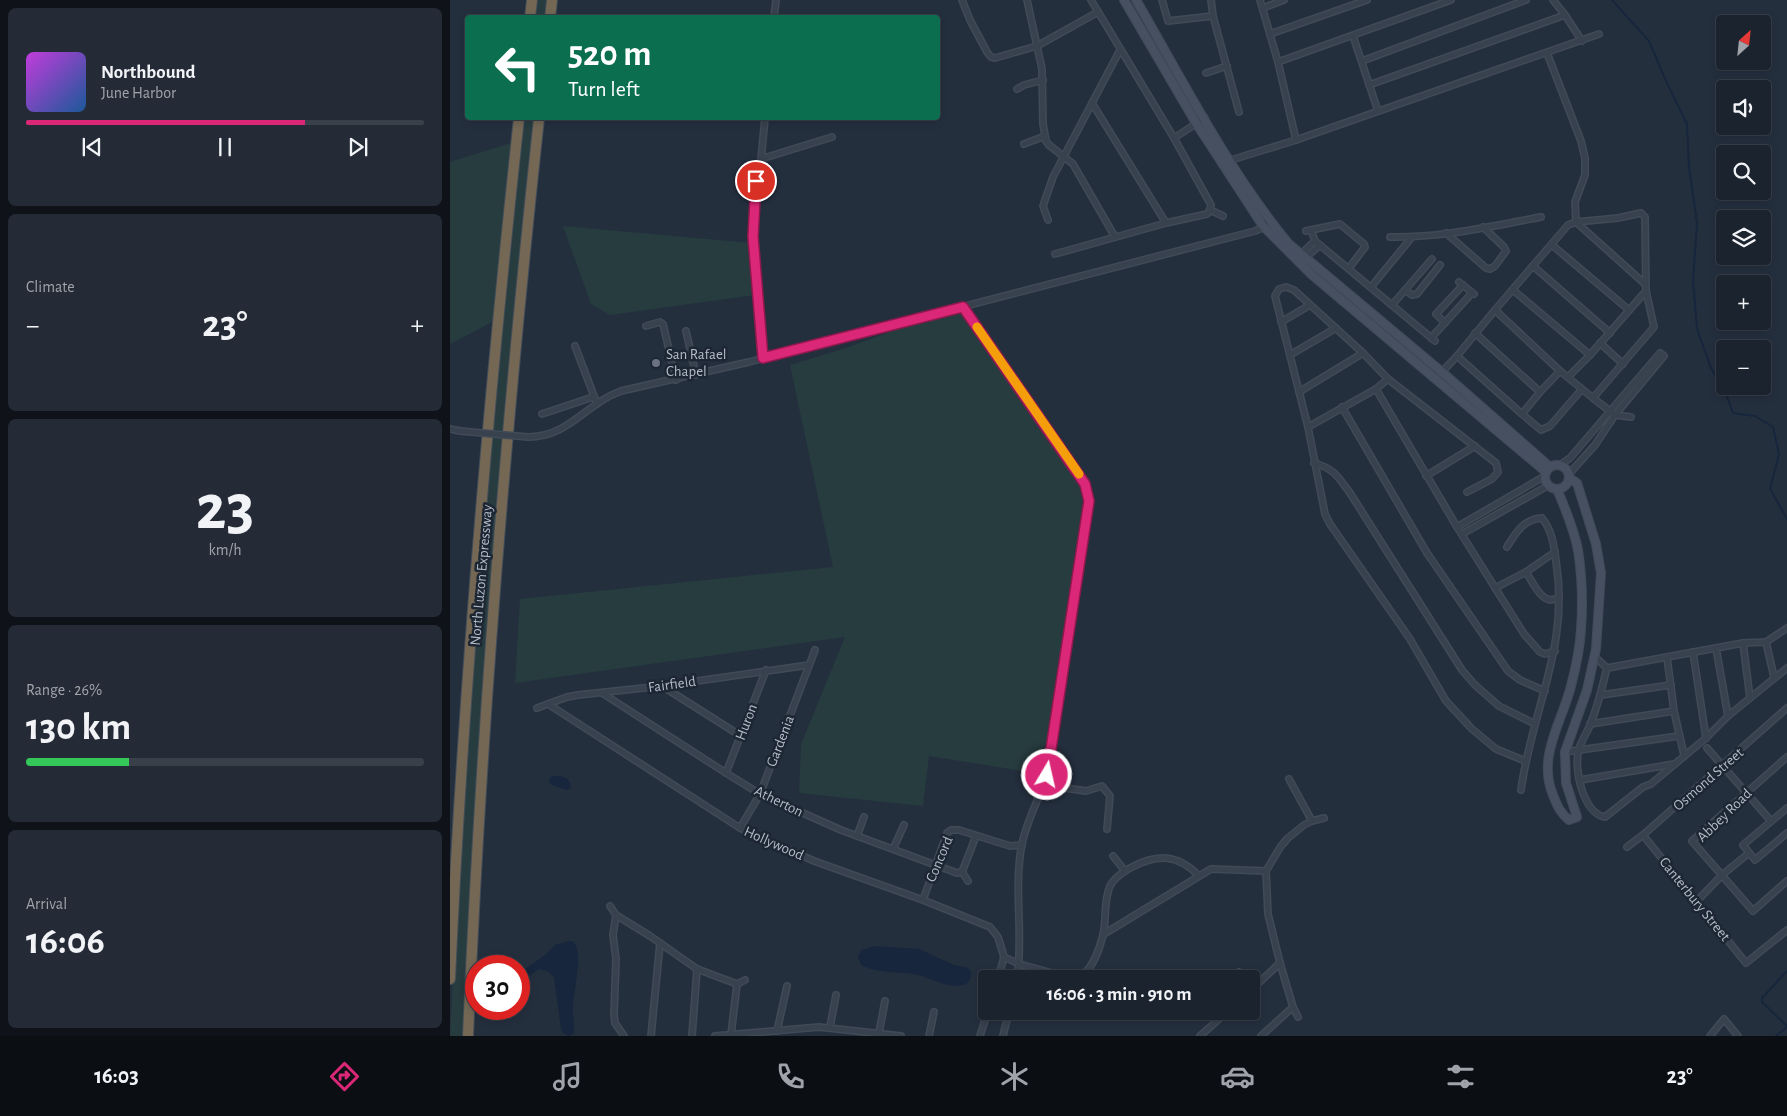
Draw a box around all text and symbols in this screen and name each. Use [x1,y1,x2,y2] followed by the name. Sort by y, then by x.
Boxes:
[1716,15,1771,70] north arrow
[1716,15,1771,395] map controls
[485,35,550,100] icon: left
[568,37,651,72] text: 520 m
[101,63,196,82] text: Northbound
[568,78,640,100] text: Turn left
[1716,80,1771,135] button: sound
[101,85,176,101] text: June Harbor
[78,133,106,161] icon: previous
[211,133,239,161] icon: pause
[344,133,372,161] icon: next
[1716,145,1771,200] button: search
[735,160,777,202] pin
[742,167,770,195] icon: arrive
[1716,210,1771,265] button: layers
[1716,275,1771,330] button: +
[26,279,75,295] text: Climate
[202,306,248,344] text: 23°
[26,312,39,340] text: −
[411,312,424,340] text: +
[1716,340,1771,395] button: −
[666,347,727,379] place label: San Rafael Chapel
[650,357,662,369] marker: San Rafael Chapel
[196,476,254,541] text: 23
[468,503,495,646] street label: North Luzon Expressway
[208,542,242,558] text: km/h
[647,674,697,695] street label: Fairfield
[26,682,102,698] text: Range · 26%
[733,702,760,742] street label: Huron
[26,709,131,747] text: 130 km
[764,713,797,769] street label: Gardenia
[1670,745,1746,814] street label: Osmond Street
[1020,748,1072,800] position arrow
[752,783,806,820] street label: Atherton
[1694,786,1755,845] street label: Abbey Road
[742,824,806,863] street label: Hollywood
[923,834,956,884] street label: Concord
[1656,855,1733,944] street label: Canterbury Street
[26,896,67,912] text: Arrival
[26,923,105,961] text: 16:06
[465,955,530,1020] speed limit sign: 30
[1046,985,1192,1004] text: 16:06 · 3 min · 910 m
[327,1059,362,1094] icon: directions
[550,1059,585,1094] icon: music
[773,1059,808,1094] icon: phone
[997,1059,1032,1094] icon: climate
[1220,1059,1255,1094] icon: car
[1443,1059,1478,1094] icon: filters
[94,1065,139,1087] text: 16:03
[1667,1065,1693,1087] text: 23°

